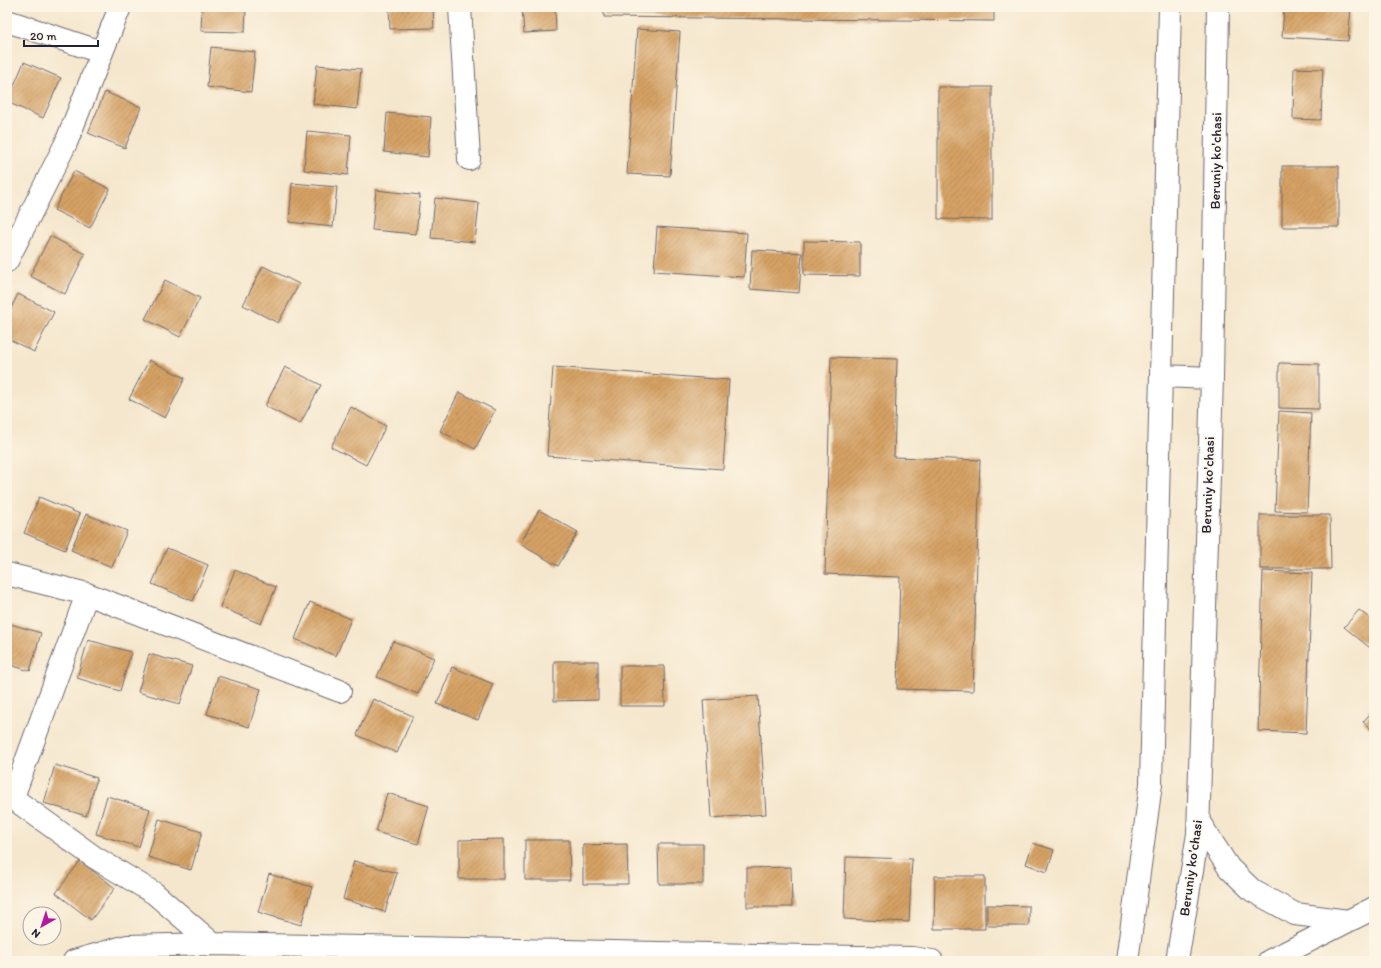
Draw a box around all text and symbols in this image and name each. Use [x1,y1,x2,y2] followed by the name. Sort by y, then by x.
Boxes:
[24,22,98,48] scale bar
[30,29,57,43] text: 20 m
[1207,112,1225,210] street label: Beruniy ko'chasi
[1198,436,1218,534] street label: Beruniy ko'chasi
[1176,819,1206,917] street label: Beruniy ko'chasi
[22,906,62,946] north arrow
[29,926,43,941] text: N

